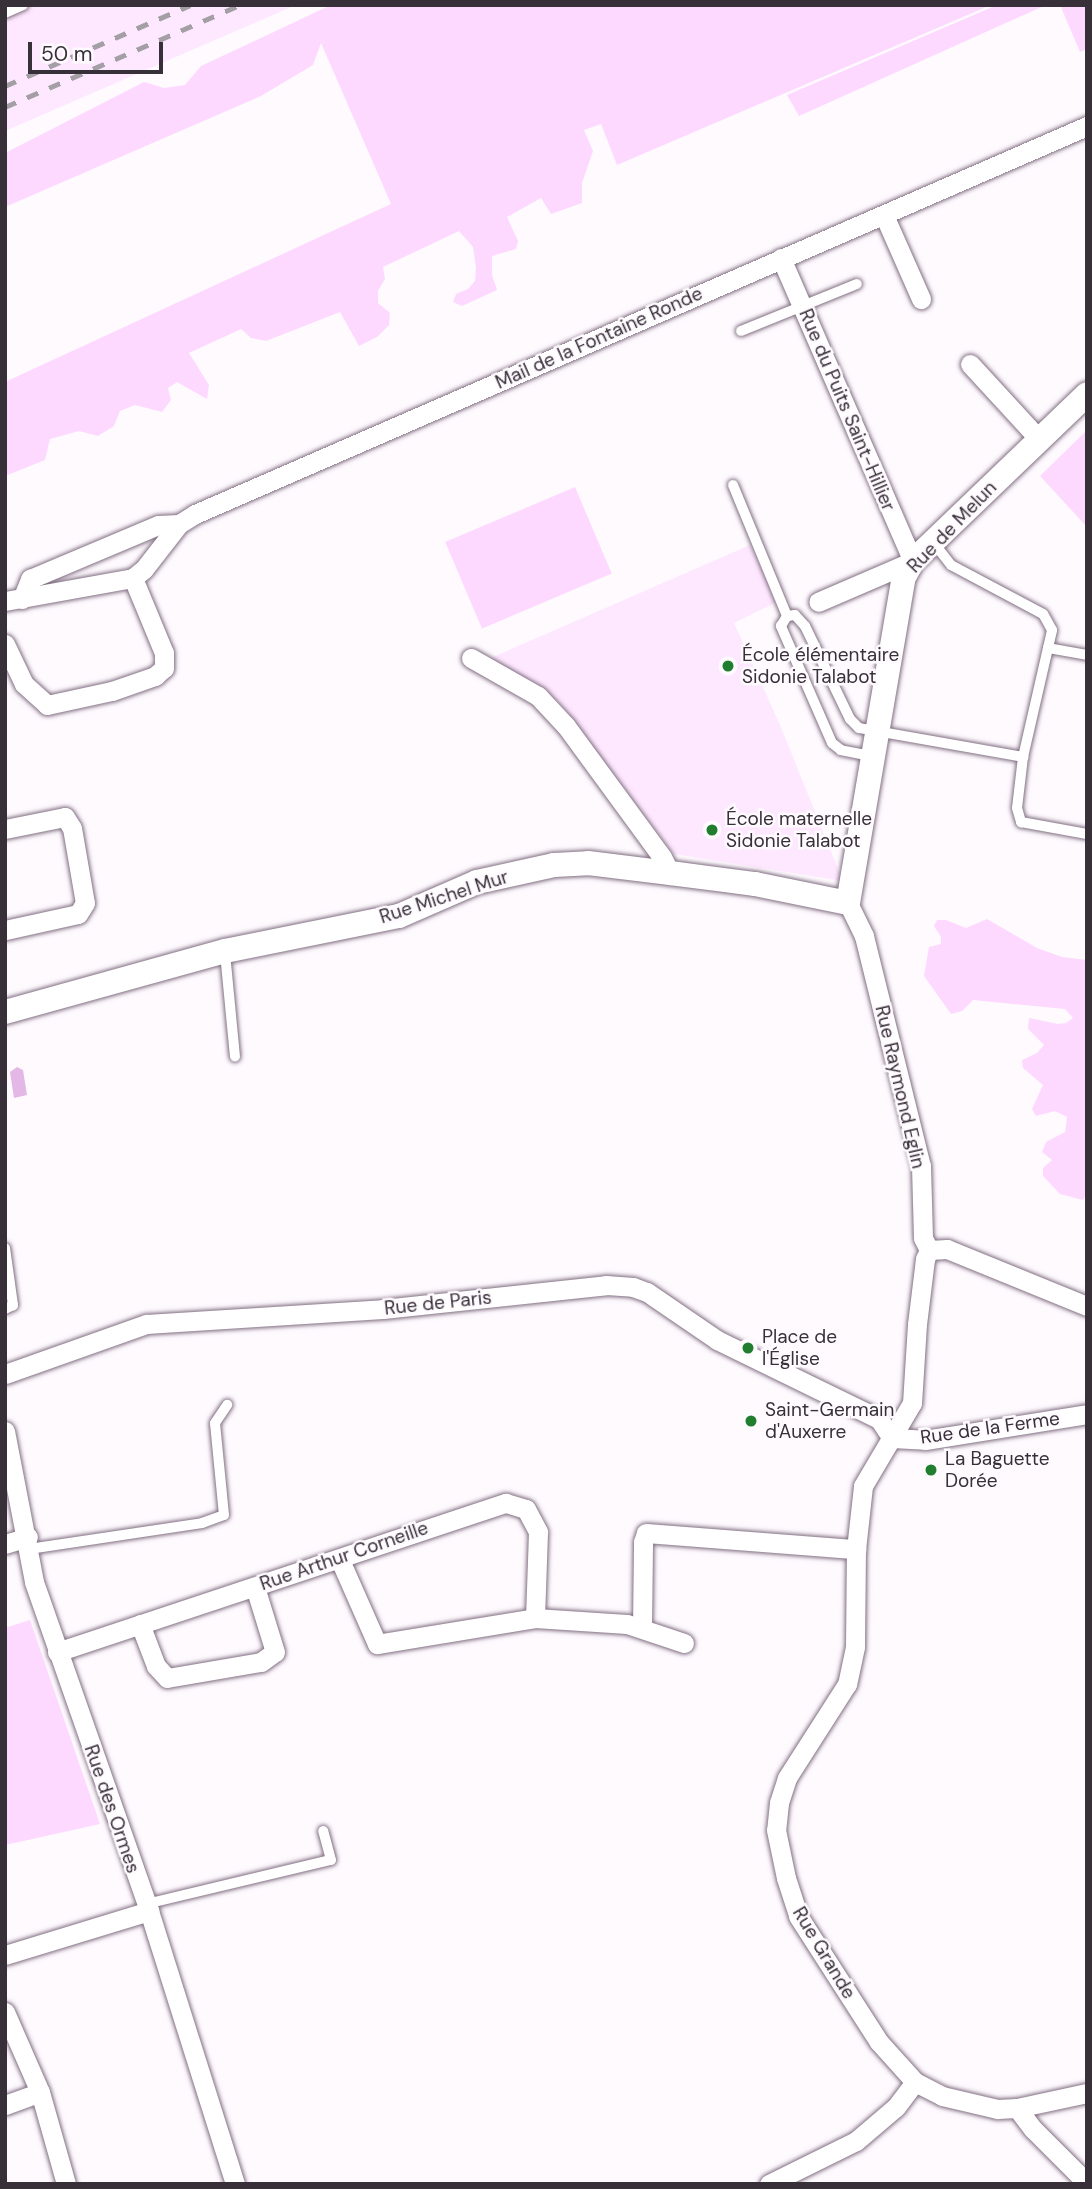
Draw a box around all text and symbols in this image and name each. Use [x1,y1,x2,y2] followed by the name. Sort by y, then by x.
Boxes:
[32,28,166,72] scale bar
[41,40,92,68] text: 50 m
[492,282,706,394] street label: Mail de la Fontaine Ronde
[794,306,900,514] street label: Rue du Puits Saint-Hillier
[903,476,1001,578] street label: Rue de Melun
[742,644,899,688] place label: École élémentaire Sidonie Talabot
[720,658,736,674] marker: École élémentaire Sidonie Talabot
[726,808,872,852] place label: École maternelle Sidonie Talabot
[704,822,720,838] marker: École maternelle Sidonie Talabot
[377,865,511,929] street label: Rue Michel Mur
[870,1003,930,1171] street label: Rue Raymond Eglin
[383,1286,493,1320] street label: Rue de Paris
[762,1326,837,1370] place label: Place de l'Église
[740,1340,756,1356] marker: Place de l'Église
[765,1399,895,1443] place label: Saint-Germain d'Auxerre
[919,1407,1061,1449] street label: Rue de la Ferme
[743,1413,759,1429] marker: Saint-Germain d'Auxerre
[945,1448,1050,1492] place label: La Baguette Dorée
[923,1462,939,1478] marker: La Baguette Dorée
[257,1516,431,1596] street label: Rue Arthur Corneille
[79,1742,145,1876] street label: Rue des Ormes
[788,1903,860,2003] street label: Rue Grande

